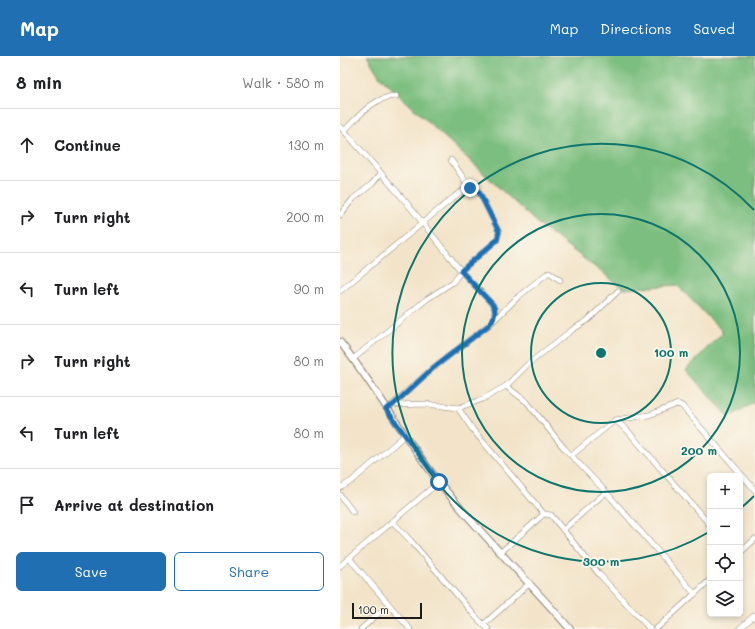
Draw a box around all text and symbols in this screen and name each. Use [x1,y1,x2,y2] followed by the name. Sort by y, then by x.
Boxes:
[20,16,59,41] text: Map
[550,19,578,38] text: Map
[600,19,671,38] text: Directions
[693,19,735,38] text: Saved
[16,71,62,93] text: 8 min
[242,74,324,91] text: Walk · 580 m
[16,134,38,156] icon: ahead
[54,135,121,155] text: Continue
[288,136,324,153] text: 130 m
[461,179,479,197] route end
[16,206,38,228] icon: right
[54,207,131,227] text: Turn right
[286,208,324,225] text: 200 m
[16,278,38,300] icon: left
[54,279,119,299] text: Turn left
[294,280,324,297] text: 90 m
[654,344,688,360] text: 100 m
[594,346,608,360] centre of rings
[16,350,38,372] icon: right
[54,351,131,371] text: Turn right
[294,352,324,369] text: 80 m
[16,422,38,444] icon: left
[54,423,119,443] text: Turn left
[294,424,324,441] text: 80 m
[681,442,717,458] text: 200 m
[430,473,448,491] route start
[707,473,743,617] map controls
[707,473,743,509] button: +
[16,494,38,516] icon: arrive
[54,495,214,515] text: Arrive at destination
[707,509,743,545] button: −
[707,545,743,581] button: locate
[16,552,166,591] button: Save
[174,552,324,591] button: Share
[583,553,619,569] text: 300 m
[707,581,743,617] button: layers
[352,601,422,620] scale bar
[358,602,389,617] text: 100 m

